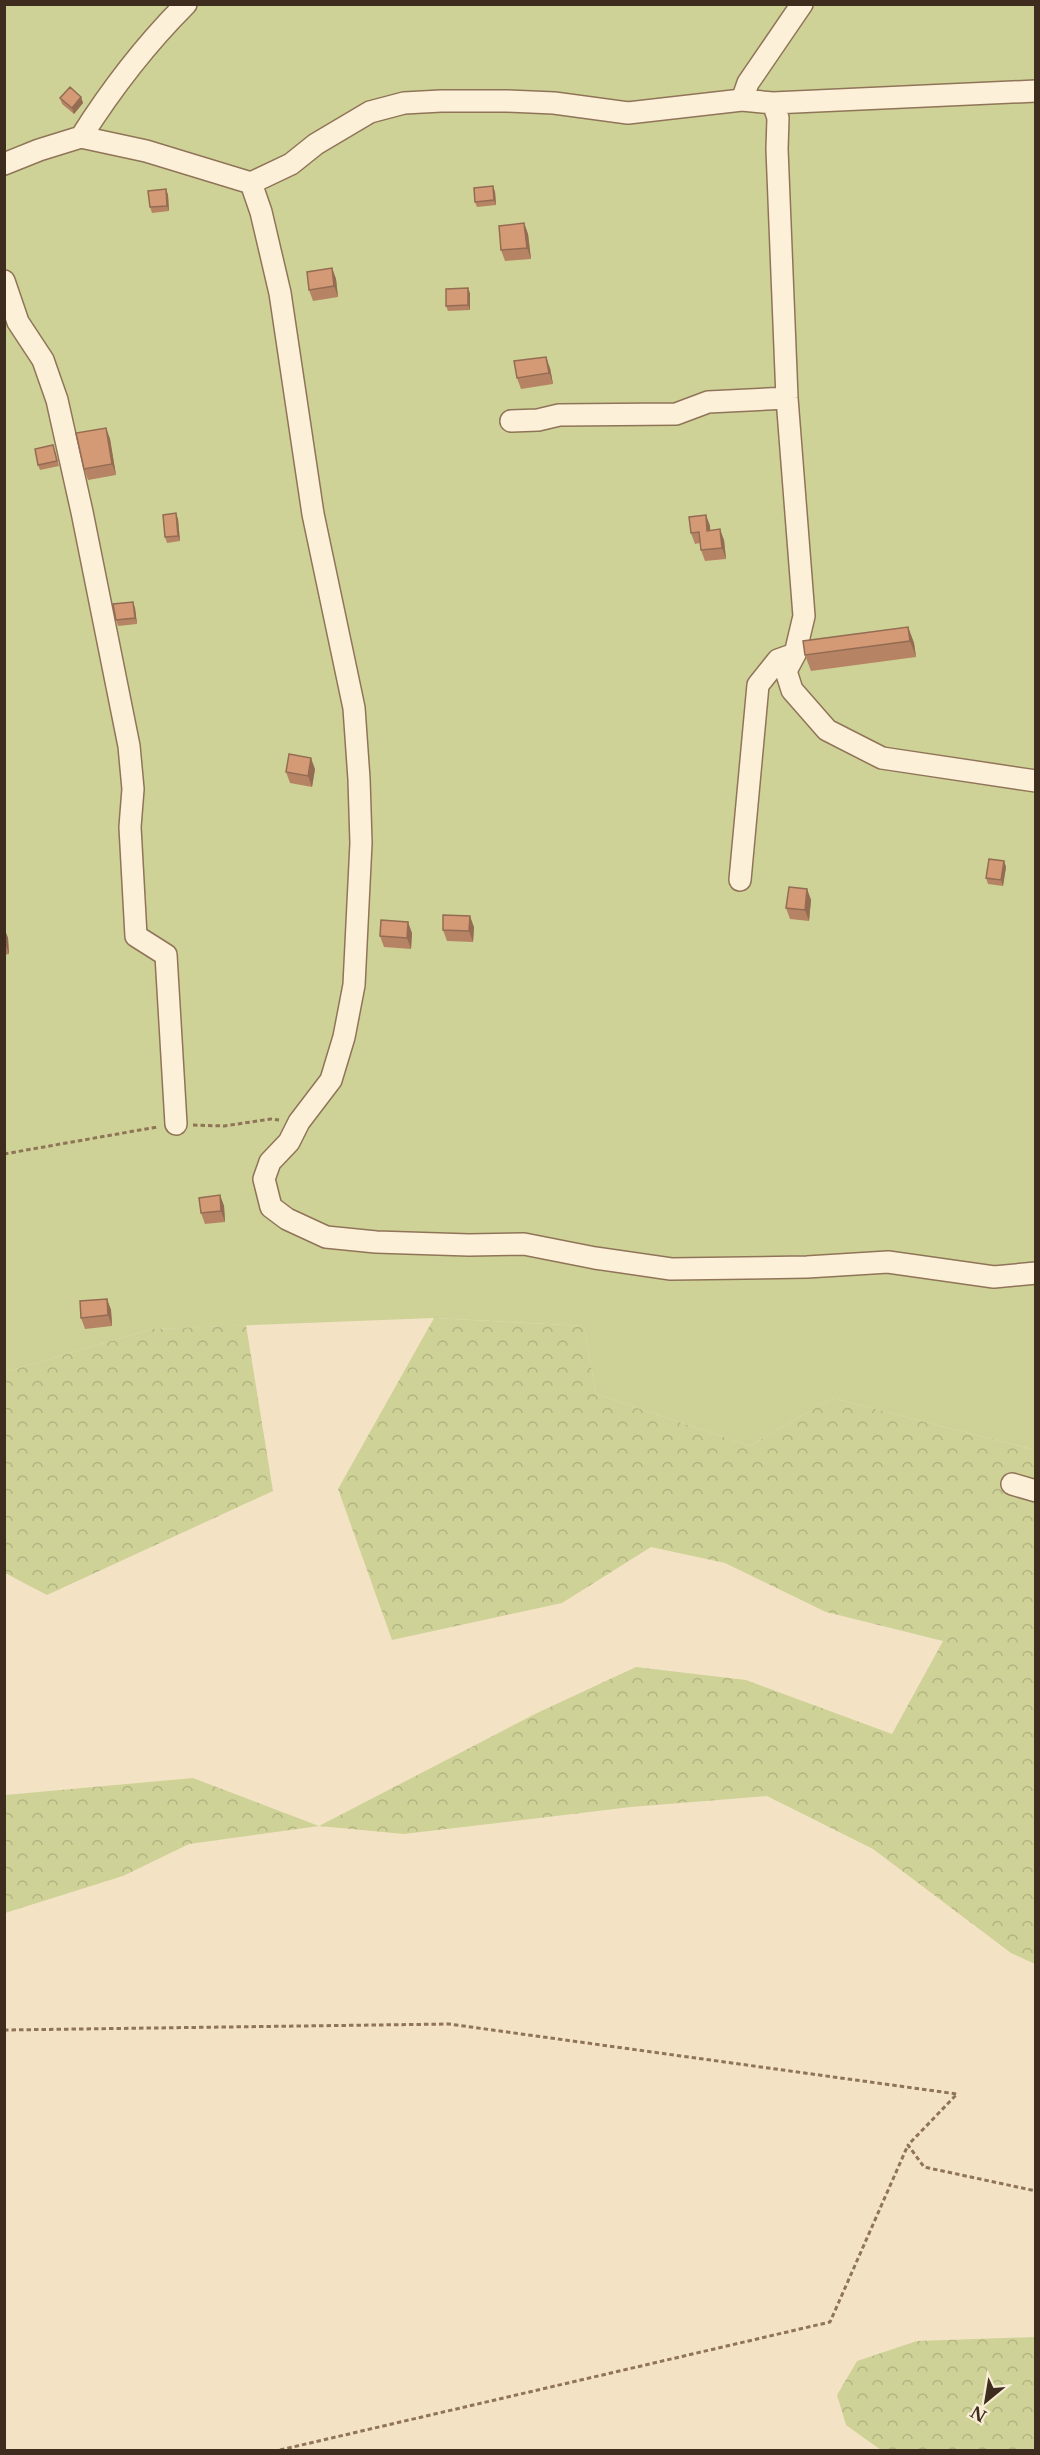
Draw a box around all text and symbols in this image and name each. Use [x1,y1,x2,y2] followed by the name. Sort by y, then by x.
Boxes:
[956,2371,1016,2431] north arrow
[967,2402,990,2426] text: N

